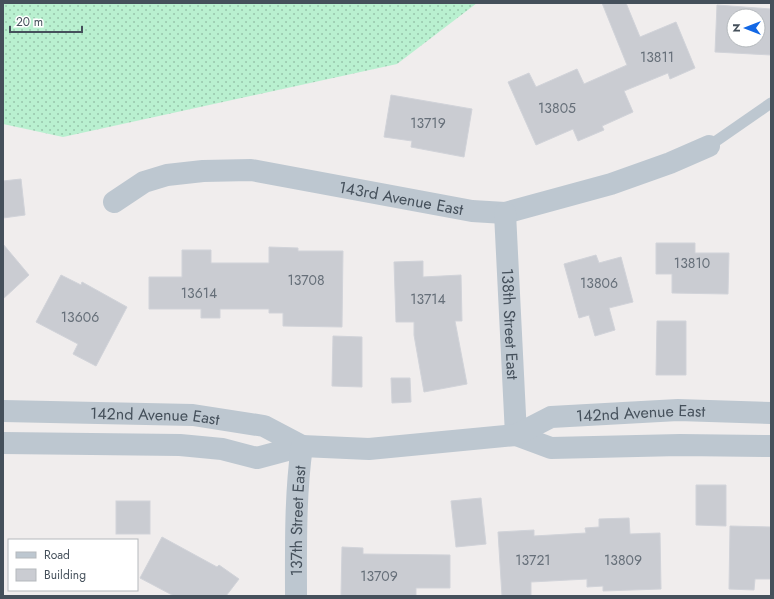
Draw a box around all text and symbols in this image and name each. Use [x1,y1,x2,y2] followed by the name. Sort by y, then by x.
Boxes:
[10,8,82,34] scale bar
[726,8,766,48] north arrow
[16,13,43,31] text: 20 m
[728,24,744,32] text: N
[640,47,674,67] house number: 13811
[538,98,576,118] house number: 13805
[410,113,446,133] house number: 13719
[337,176,465,221] street label: 143rd Avenue East
[674,253,710,273] house number: 13810
[496,268,524,380] street label: 138th Street East
[287,270,325,290] house number: 13708
[580,273,618,293] house number: 13806
[181,283,217,303] house number: 13614
[410,289,446,309] house number: 13714
[61,307,99,327] house number: 13606
[575,399,706,428] street label: 142nd Avenue East
[90,402,221,431] street label: 142nd Avenue East
[285,464,312,576] street label: 137th Street East
[8,539,138,591] legend
[44,546,70,564] text: Road
[515,550,551,570] house number: 13721
[604,550,642,570] house number: 13809
[44,566,86,584] text: Building
[360,566,398,586] house number: 13709

